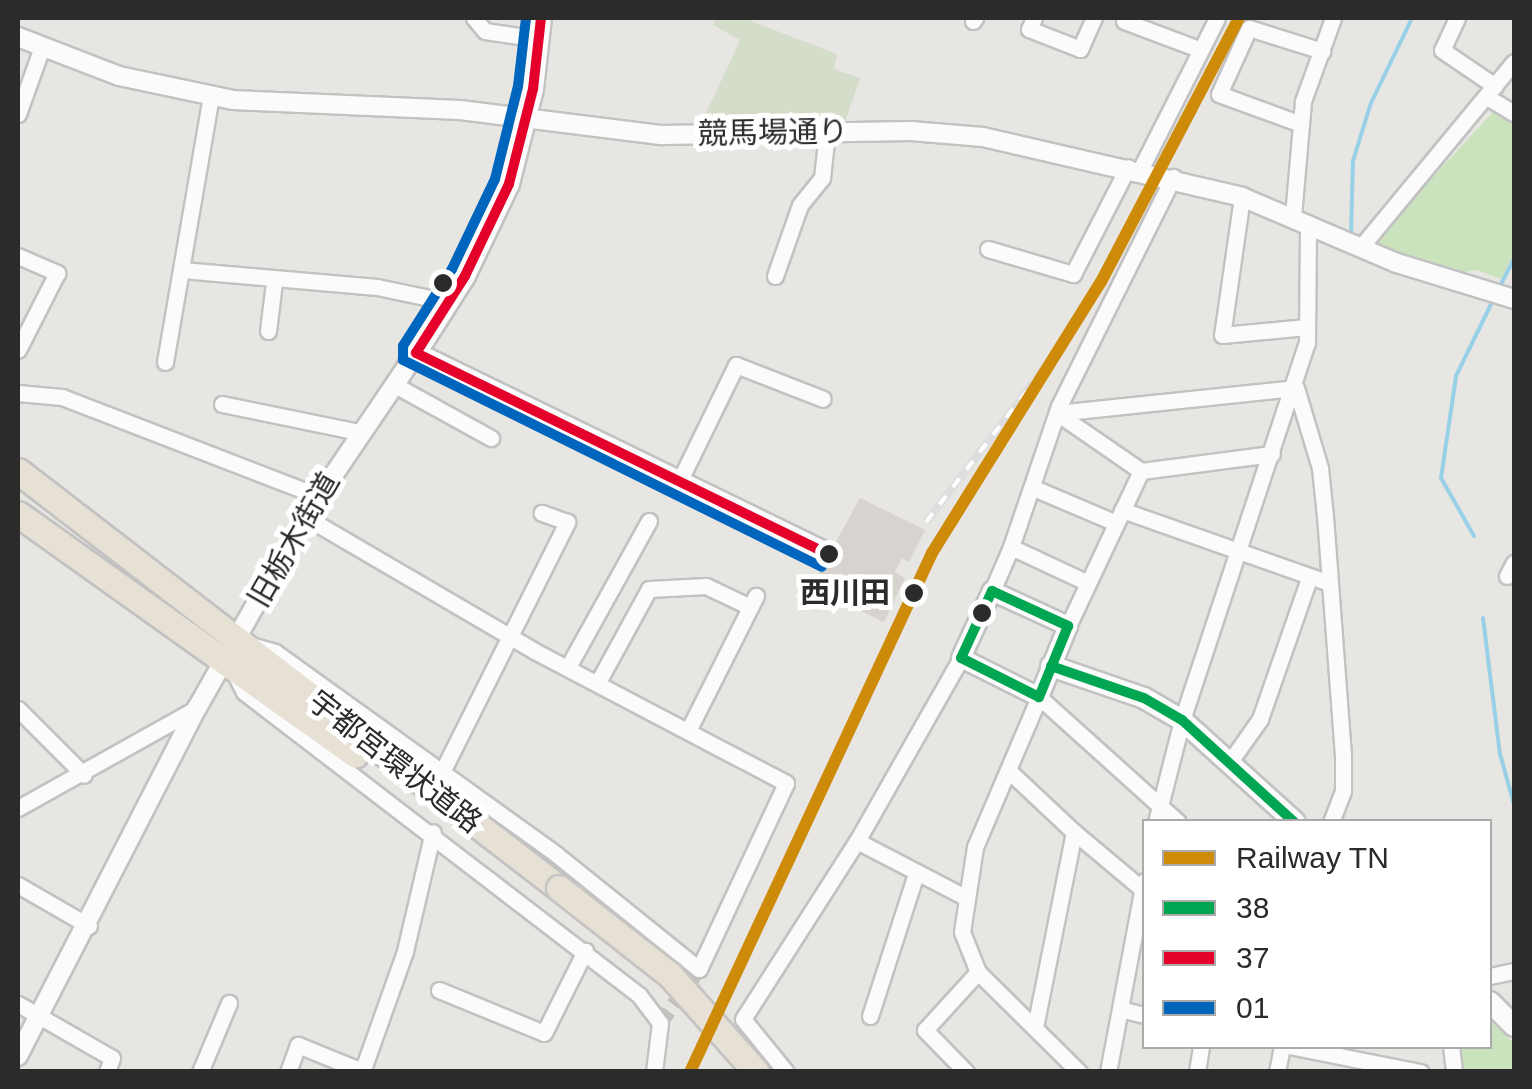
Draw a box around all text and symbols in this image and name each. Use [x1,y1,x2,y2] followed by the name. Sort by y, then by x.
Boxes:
[698,114,848,152] street label: 競馬場通り
[433,273,453,293] unlabelled marker
[241,466,347,614] street label: 旧栃木街道
[819,544,839,564] unlabelled marker
[800,575,890,611] place label: 西川田
[899,578,929,608] marker: 西川田
[972,603,992,623] unlabelled marker
[301,683,489,841] street label: 宇都宮環状道路
[1142,819,1492,1049] legend
[1236,841,1389,874] text: Railway TN
[1236,891,1269,924] text: 38
[1236,941,1269,974] text: 37
[1236,991,1269,1024] text: 01

